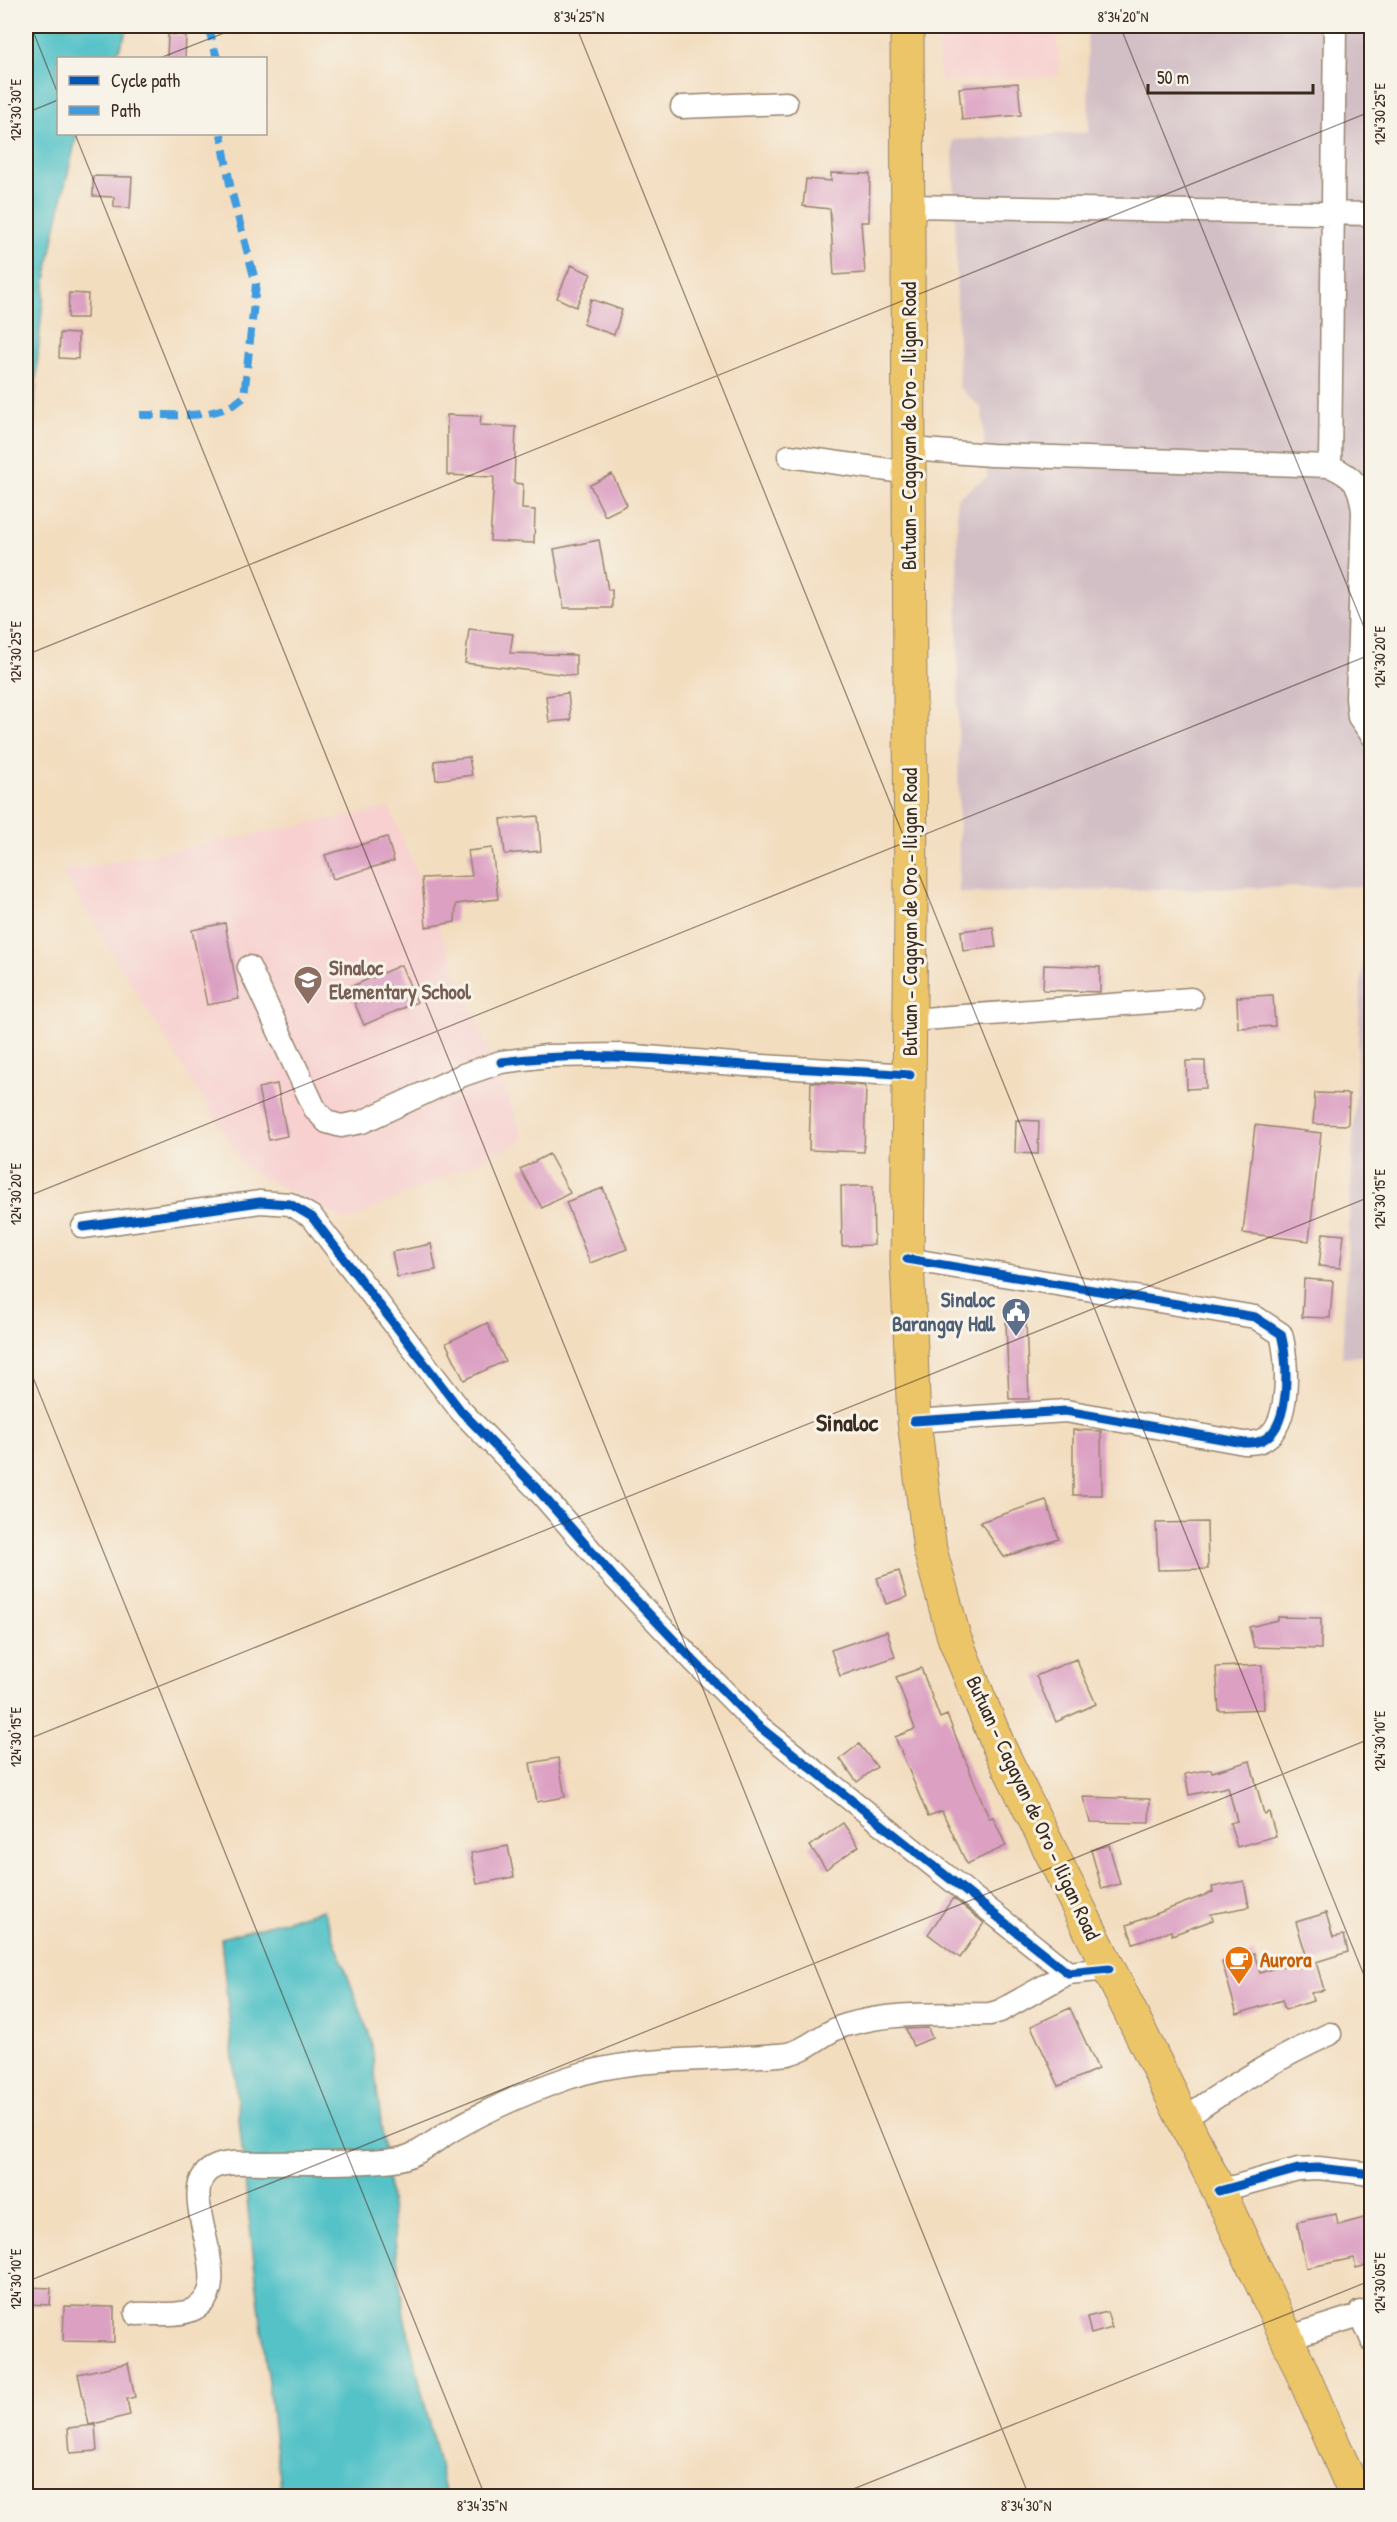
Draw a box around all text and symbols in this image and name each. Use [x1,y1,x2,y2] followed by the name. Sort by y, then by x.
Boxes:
[554,6,604,27] text: 8°34'25"N
[1097,6,1149,27] text: 8°34'20"N
[57,57,267,135] legend
[1148,57,1313,95] scale bar
[1157,65,1189,90] text: 50 m
[111,68,181,93] text: Cycle path
[5,79,26,141] text: 124°30'30"E
[1369,83,1390,145] text: 124°30'25"E
[111,98,141,123] text: Path
[894,282,923,570] street label: Butuan - Cagayan de Oro - Iligan Road
[5,621,26,683] text: 124°30'25"E
[1369,625,1390,688] text: 124°30'20"E
[895,768,924,1056] street label: Butuan - Cagayan de Oro - Iligan Road
[329,953,471,1007] place label: Sinaloc Elementary School
[292,964,324,1006] school or university icon: Sinaloc Elementary School
[5,1162,26,1225] text: 124°30'20"E
[1369,1168,1390,1229] text: 124°30'15"E
[892,1285,996,1339] place label: Sinaloc Barangay Hall
[1000,1296,1032,1338] public building icon: Sinaloc Barangay Hall
[816,1406,879,1438] district label: Sinaloc
[959,1671,1108,1945] street label: Butuan - Cagayan de Oro - Iligan Road
[5,1706,26,1767] text: 124°30'15"E
[1369,1710,1390,1771] text: 124°30'10"E
[1223,1944,1255,1986] cafe icon: Aurora
[1260,1945,1312,1974] place label: Aurora
[5,2248,26,2309] text: 124°30'10"E
[1369,2252,1390,2314] text: 124°30'05"E
[457,2495,507,2516] text: 8°34'35"N
[1001,2495,1051,2516] text: 8°34'30"N

